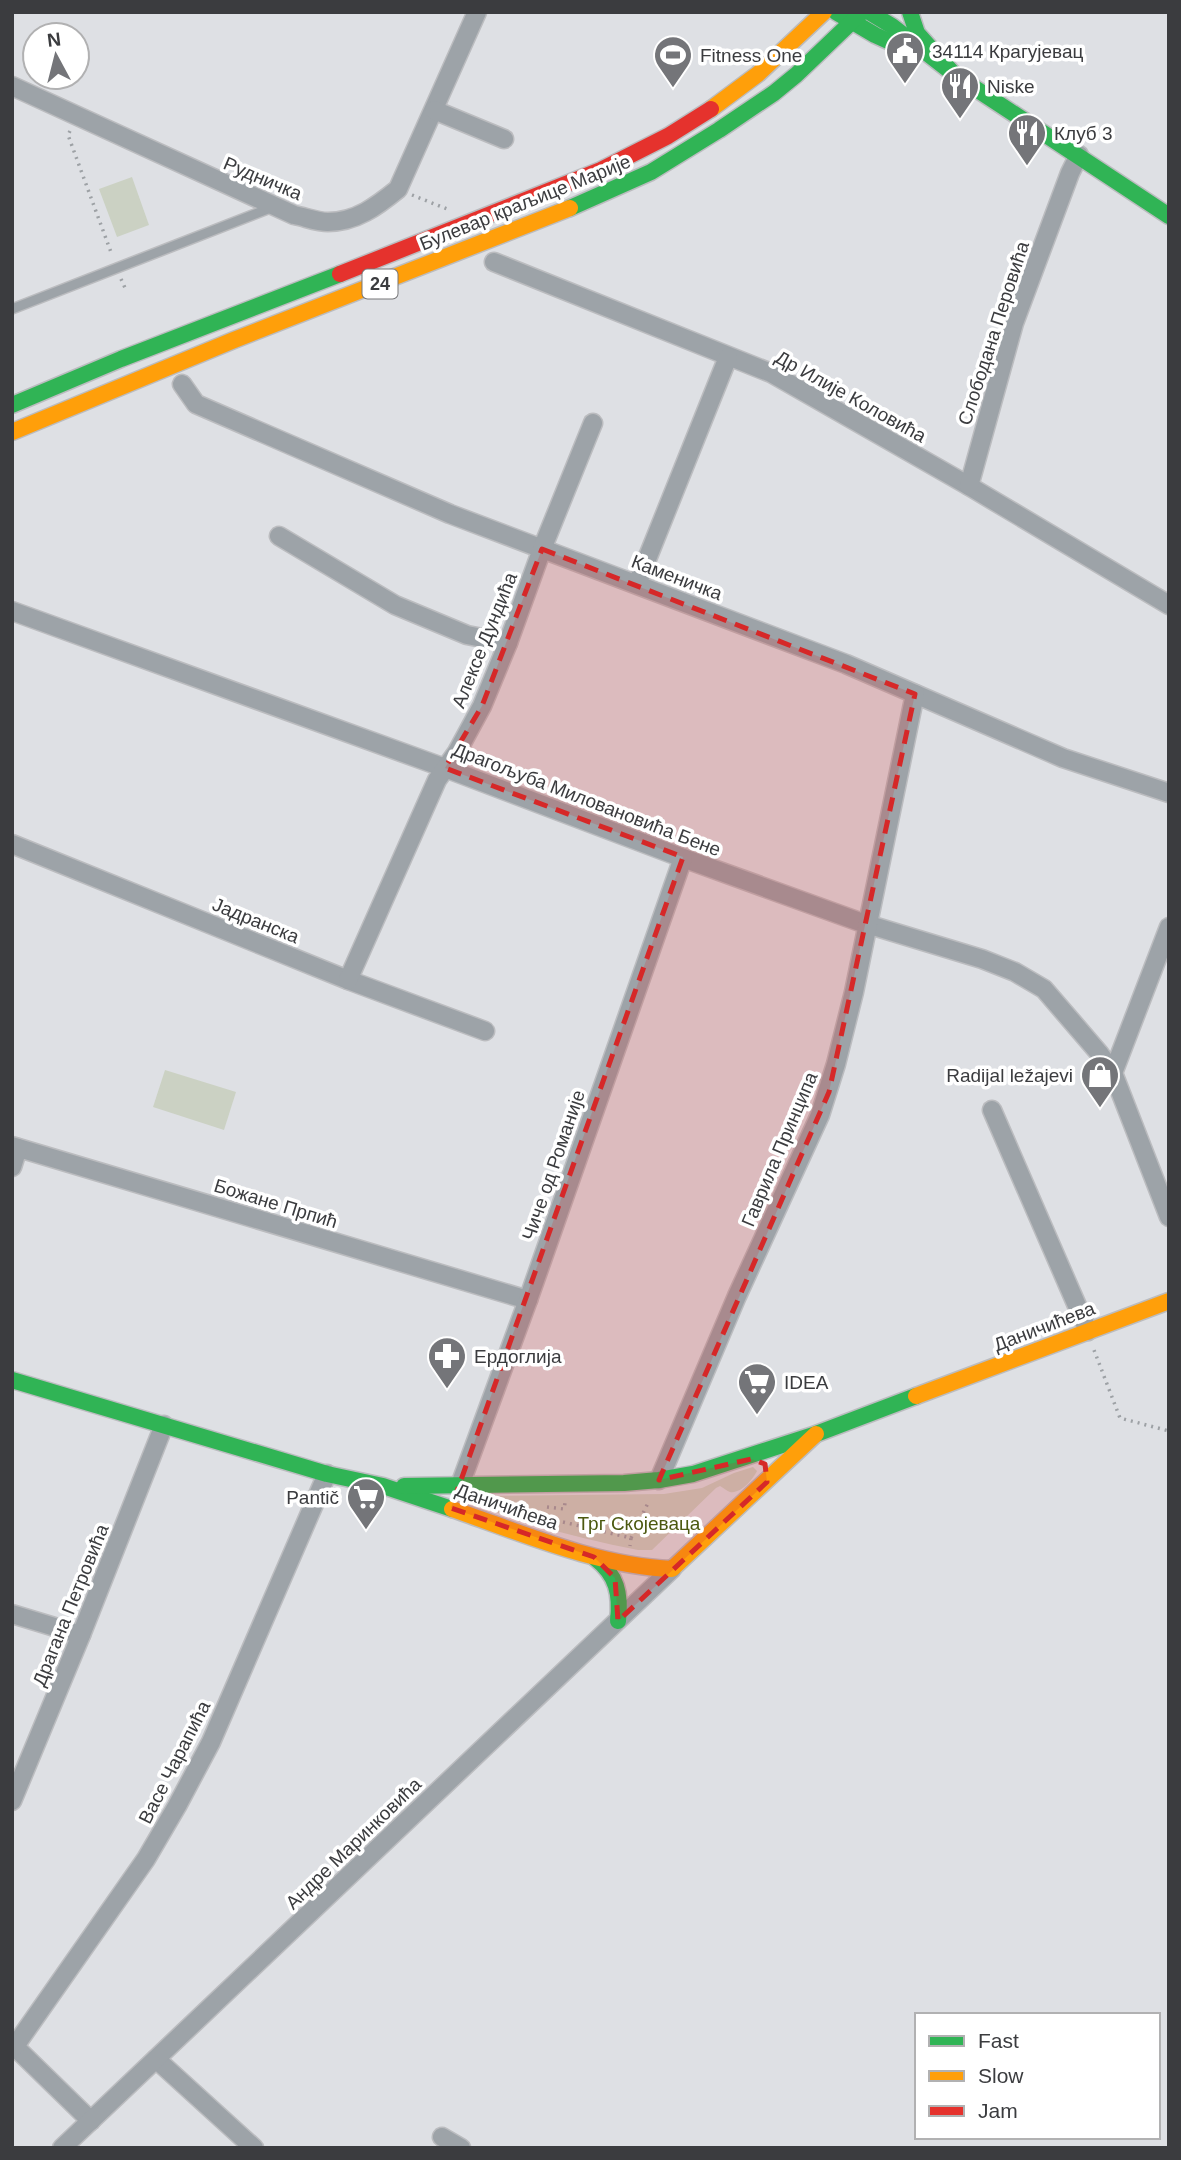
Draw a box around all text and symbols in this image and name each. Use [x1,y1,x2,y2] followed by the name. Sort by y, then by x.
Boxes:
[21,21,91,91] north arrow
[46,28,62,51] text: N
[884,30,926,85] public building icon: 34114 Крагујевац
[652,34,694,89] sports icon: Fitness One
[932,41,1084,62] place label: 34114 Крагујевац
[700,45,802,66] place label: Fitness One
[939,65,981,120] restaurant icon: Niske
[987,76,1035,97] place label: Niske
[1006,112,1048,167] restaurant icon: Клуб 3
[1054,123,1113,144] place label: Клуб 3
[417,151,634,254] street label: Булевар краљице Марије
[221,153,305,204] street label: Рудничка
[954,238,1033,428] street label: Слободана Перовића
[362,270,398,298] road number: 24
[772,346,930,447] street label: Др Илије Коловића
[628,551,726,605] street label: Каменичка
[448,569,521,711] street label: Алексе Дундића
[450,739,724,860] street label: Драгољуба Миловановића Бене
[209,894,303,948] street label: Јадранска
[1079,1054,1121,1109] shop icon: Radijal ležajevi
[946,1065,1073,1086] place label: Radijal ležajevi
[737,1068,822,1230] street label: Гаврила Принципа
[518,1087,589,1243] street label: Чиче од Романије
[212,1175,340,1232] street label: Божане Прпић
[991,1297,1098,1355] street label: Даничићева
[426,1335,468,1390] pharmacy icon: Ердоглија
[474,1346,562,1367] place label: Ердоглија
[736,1361,778,1416] supermarket icon: IDEA
[784,1372,829,1393] place label: IDEA
[345,1476,387,1531] supermarket icon: Pantič
[453,1479,561,1534] street label: Даничићева
[286,1487,339,1508] place label: Pantič
[578,1513,701,1534] park label: Трг Скојеваца
[28,1521,113,1689] street label: Драгана Петровића
[134,1697,215,1827] street label: Васе Чарапића
[281,1773,426,1913] street label: Андре Маринковића
[915,2013,1160,2139] legend
[978,2029,1019,2052] text: Fast
[978,2064,1024,2087] text: Slow
[978,2099,1018,2122] text: Jam

